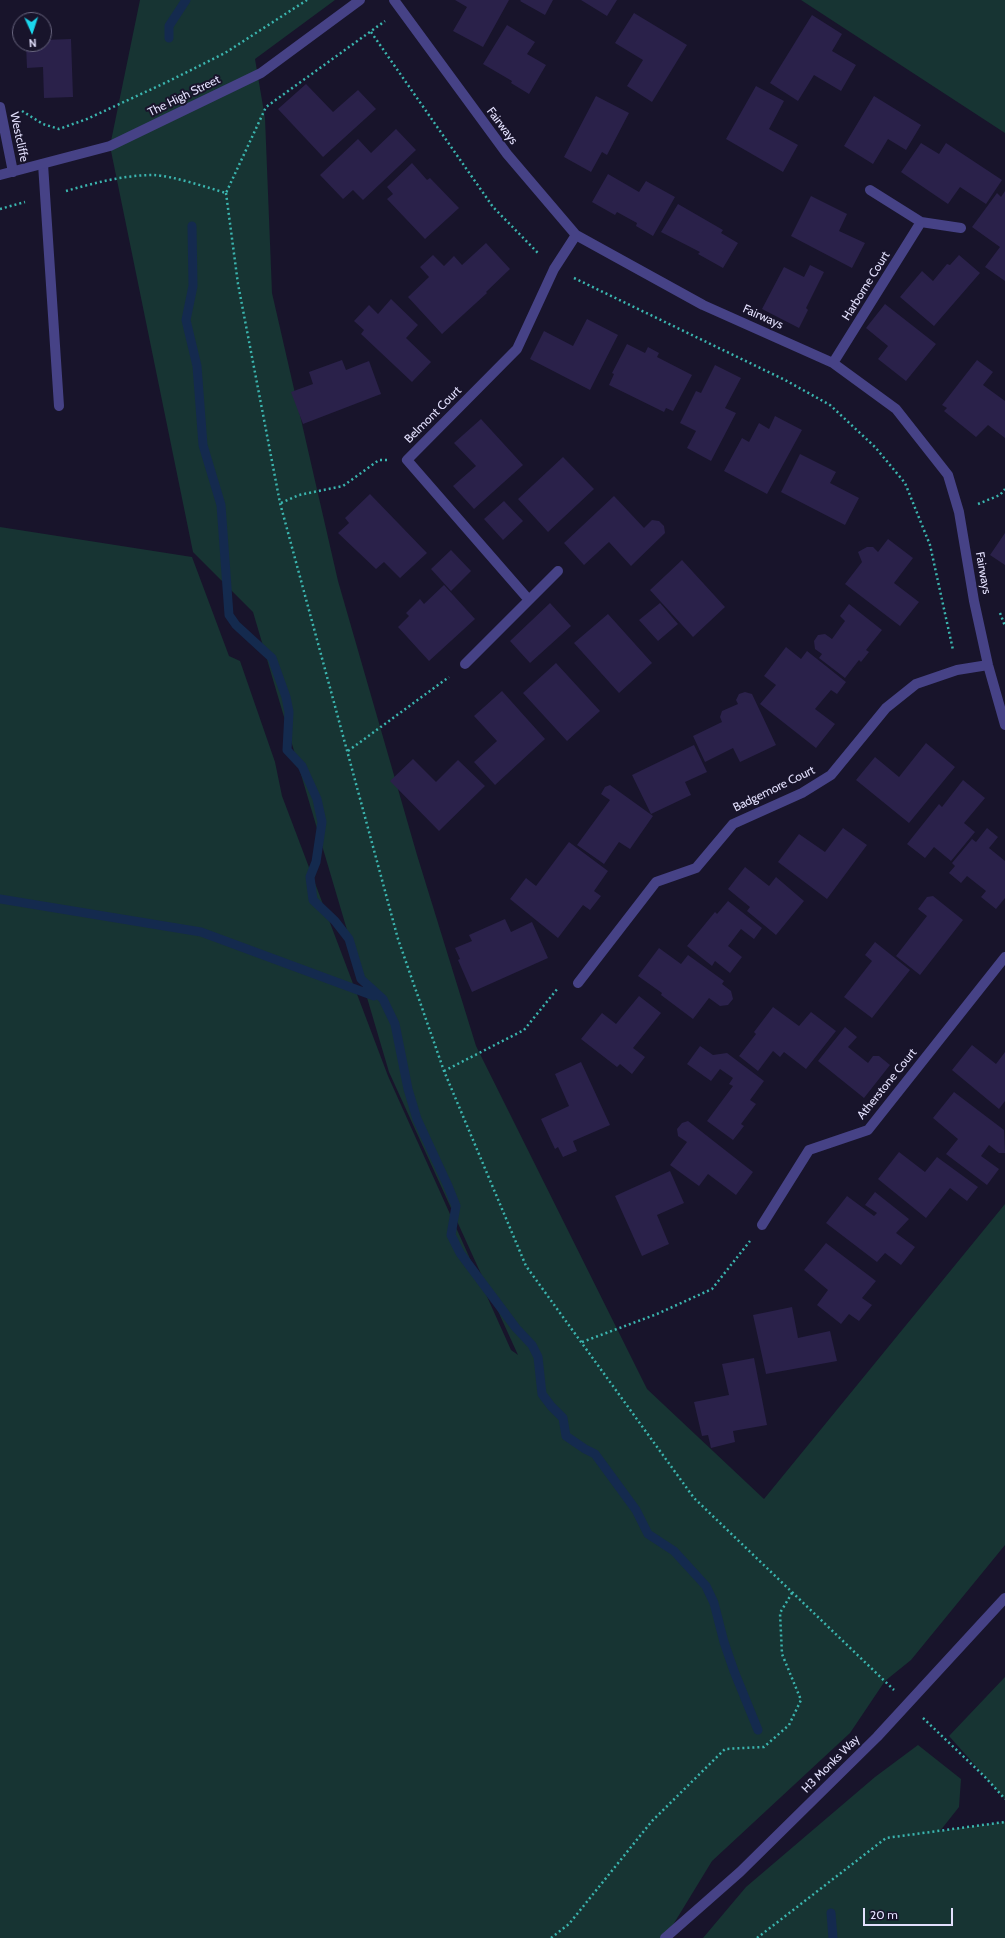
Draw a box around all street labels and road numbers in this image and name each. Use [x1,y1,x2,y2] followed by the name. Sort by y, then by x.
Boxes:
[146,72,222,120] street label: The High Street
[483,105,521,147] street label: Fairways
[7,111,31,163] street label: Westcliffe
[839,249,893,323] street label: Harborne Court
[741,302,785,332] street label: Fairways
[402,384,464,446] street label: Belmont Court
[972,551,994,595] street label: Fairways
[731,763,817,815] street label: Badgemore Court
[854,1046,920,1122] street label: Atherstone Court
[799,1732,863,1796] street label: H3 Monks Way

